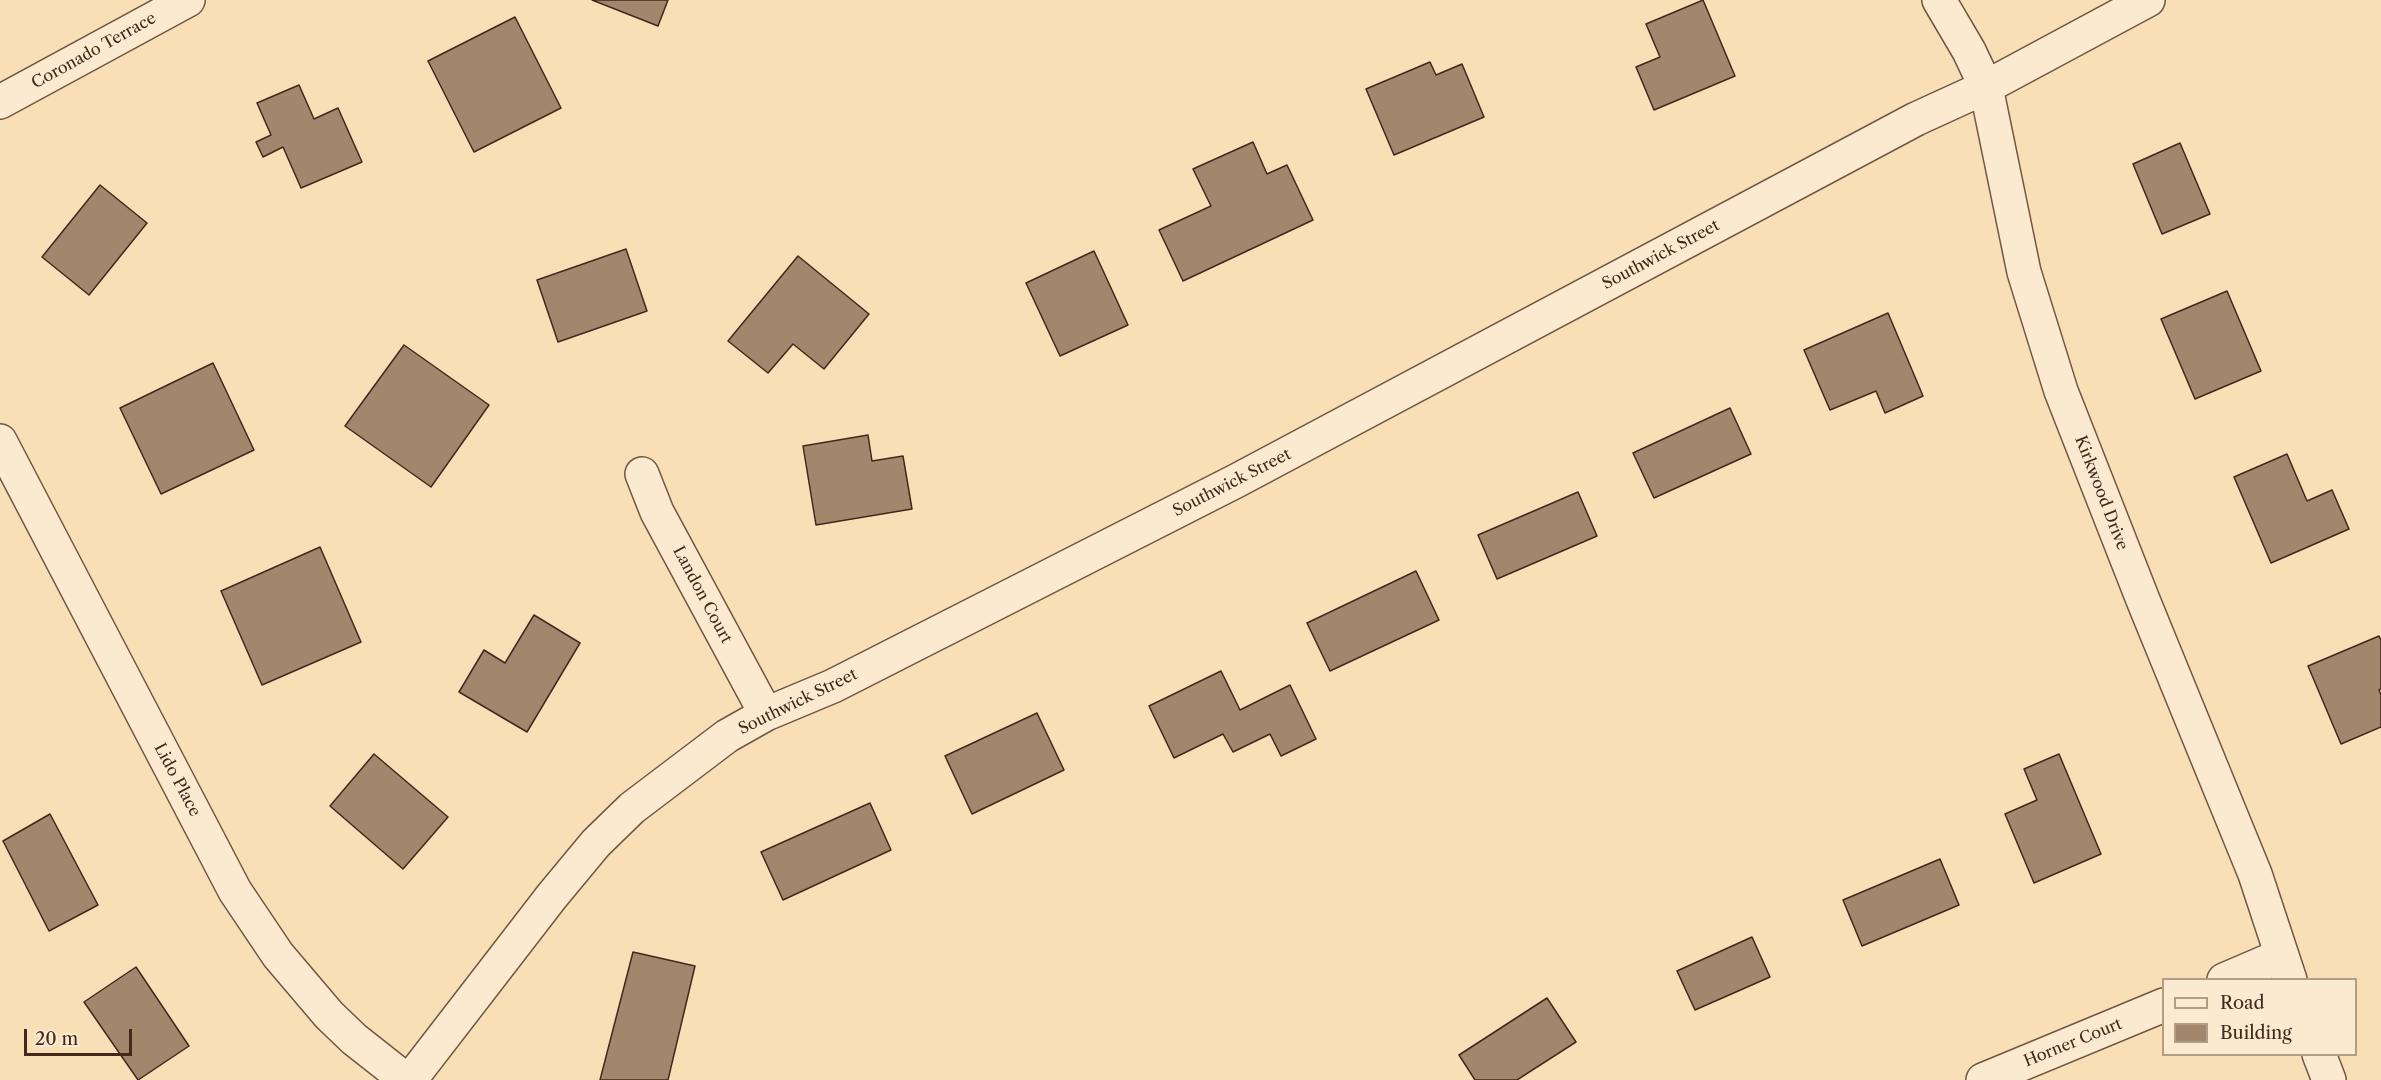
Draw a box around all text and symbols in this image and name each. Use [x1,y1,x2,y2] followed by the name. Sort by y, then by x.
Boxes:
[28,9,160,93] street label: Coronado Terrace
[1599,216,1723,294] street label: Southwick Street
[2070,433,2132,553] street label: Kirkwood Drive
[1170,445,1294,521] street label: Southwick Street
[668,543,736,647] street label: Landon Court
[735,665,861,739] street label: Southwick Street
[150,740,204,820] street label: Lido Place
[2162,978,2357,1056] legend
[2220,992,2265,1014] text: Road
[2021,1015,2125,1071] street label: Horner Court
[27,1017,135,1055] scale bar
[2220,1022,2292,1044] text: Building
[35,1028,78,1050] text: 20 m

